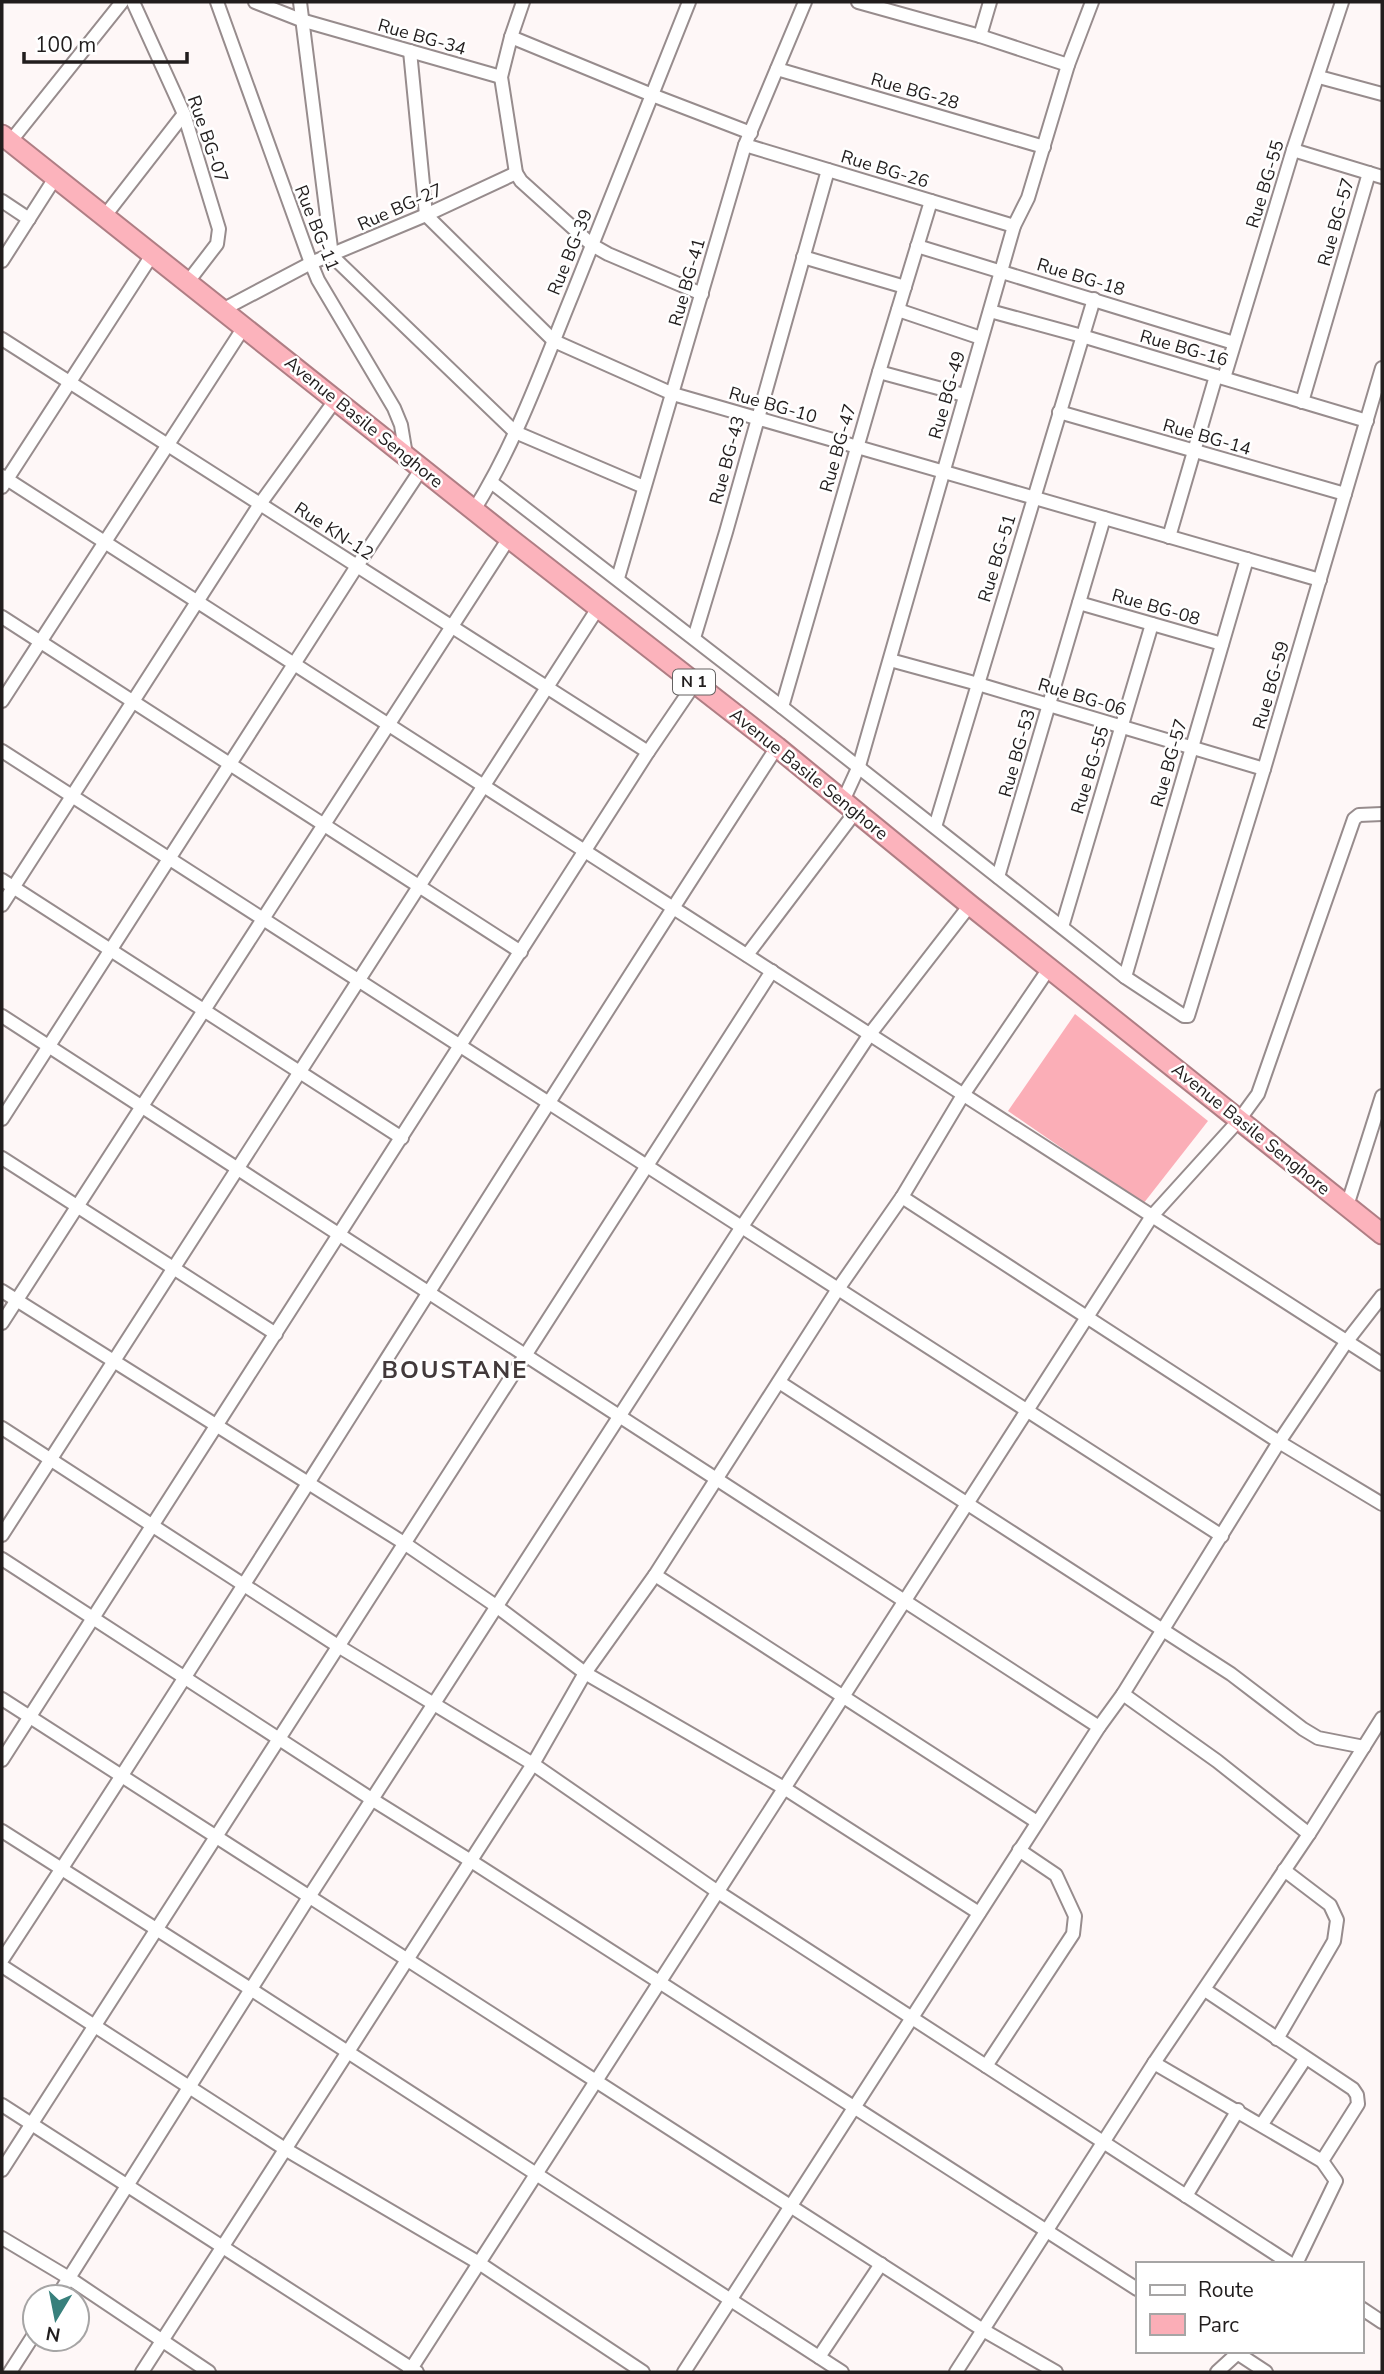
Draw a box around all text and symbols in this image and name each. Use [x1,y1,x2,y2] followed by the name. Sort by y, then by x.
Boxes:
[375,13,469,61] street label: Rue BG-34
[24,21,187,65] scale bar
[35,31,96,59] text: 100 m
[868,67,962,115] street label: Rue BG-28
[182,92,234,186] street label: Rue BG-07
[1240,137,1290,231] street label: Rue BG-55
[838,144,932,194] street label: Rue BG-26
[1312,175,1360,269] street label: Rue BG-57
[354,178,446,236] street label: Rue BG-27
[289,181,345,275] street label: Rue BG-11
[542,205,598,299] street label: Rue BG-39
[663,235,711,329] street label: Rue BG-41
[1034,252,1128,302] street label: Rue BG-18
[1137,324,1231,372] street label: Rue BG-16
[923,348,971,442] street label: Rue BG-49
[280,351,448,493] street label: Avenue Basile Senghore
[726,381,820,429] street label: Rue BG-10
[814,401,862,495] street label: Rue BG-47
[704,413,750,507] street label: Rue BG-43
[1160,413,1254,461] street label: Rue BG-14
[290,496,378,566] street label: Rue KN-12
[972,511,1022,605] street label: Rue BG-51
[1109,583,1203,631] street label: Rue BG-08
[1247,638,1295,732] street label: Rue BG-59
[673,670,715,694] road number: N 1
[1035,672,1129,722] street label: Rue BG-06
[725,703,893,845] street label: Avenue Basile Senghore
[993,706,1041,800] street label: Rue BG-53
[1145,716,1193,810] street label: Rue BG-57
[1065,723,1115,817] street label: Rue BG-55
[1167,1058,1335,1200] street label: Avenue Basile Senghore
[381,1354,529,1386] district label: BOUSTANE
[1136,2262,1363,2353] legend
[1198,2276,1254,2304] text: Route
[21,2283,91,2353] north arrow
[1198,2311,1239,2339] text: Parc
[44,2320,62,2348] text: N

